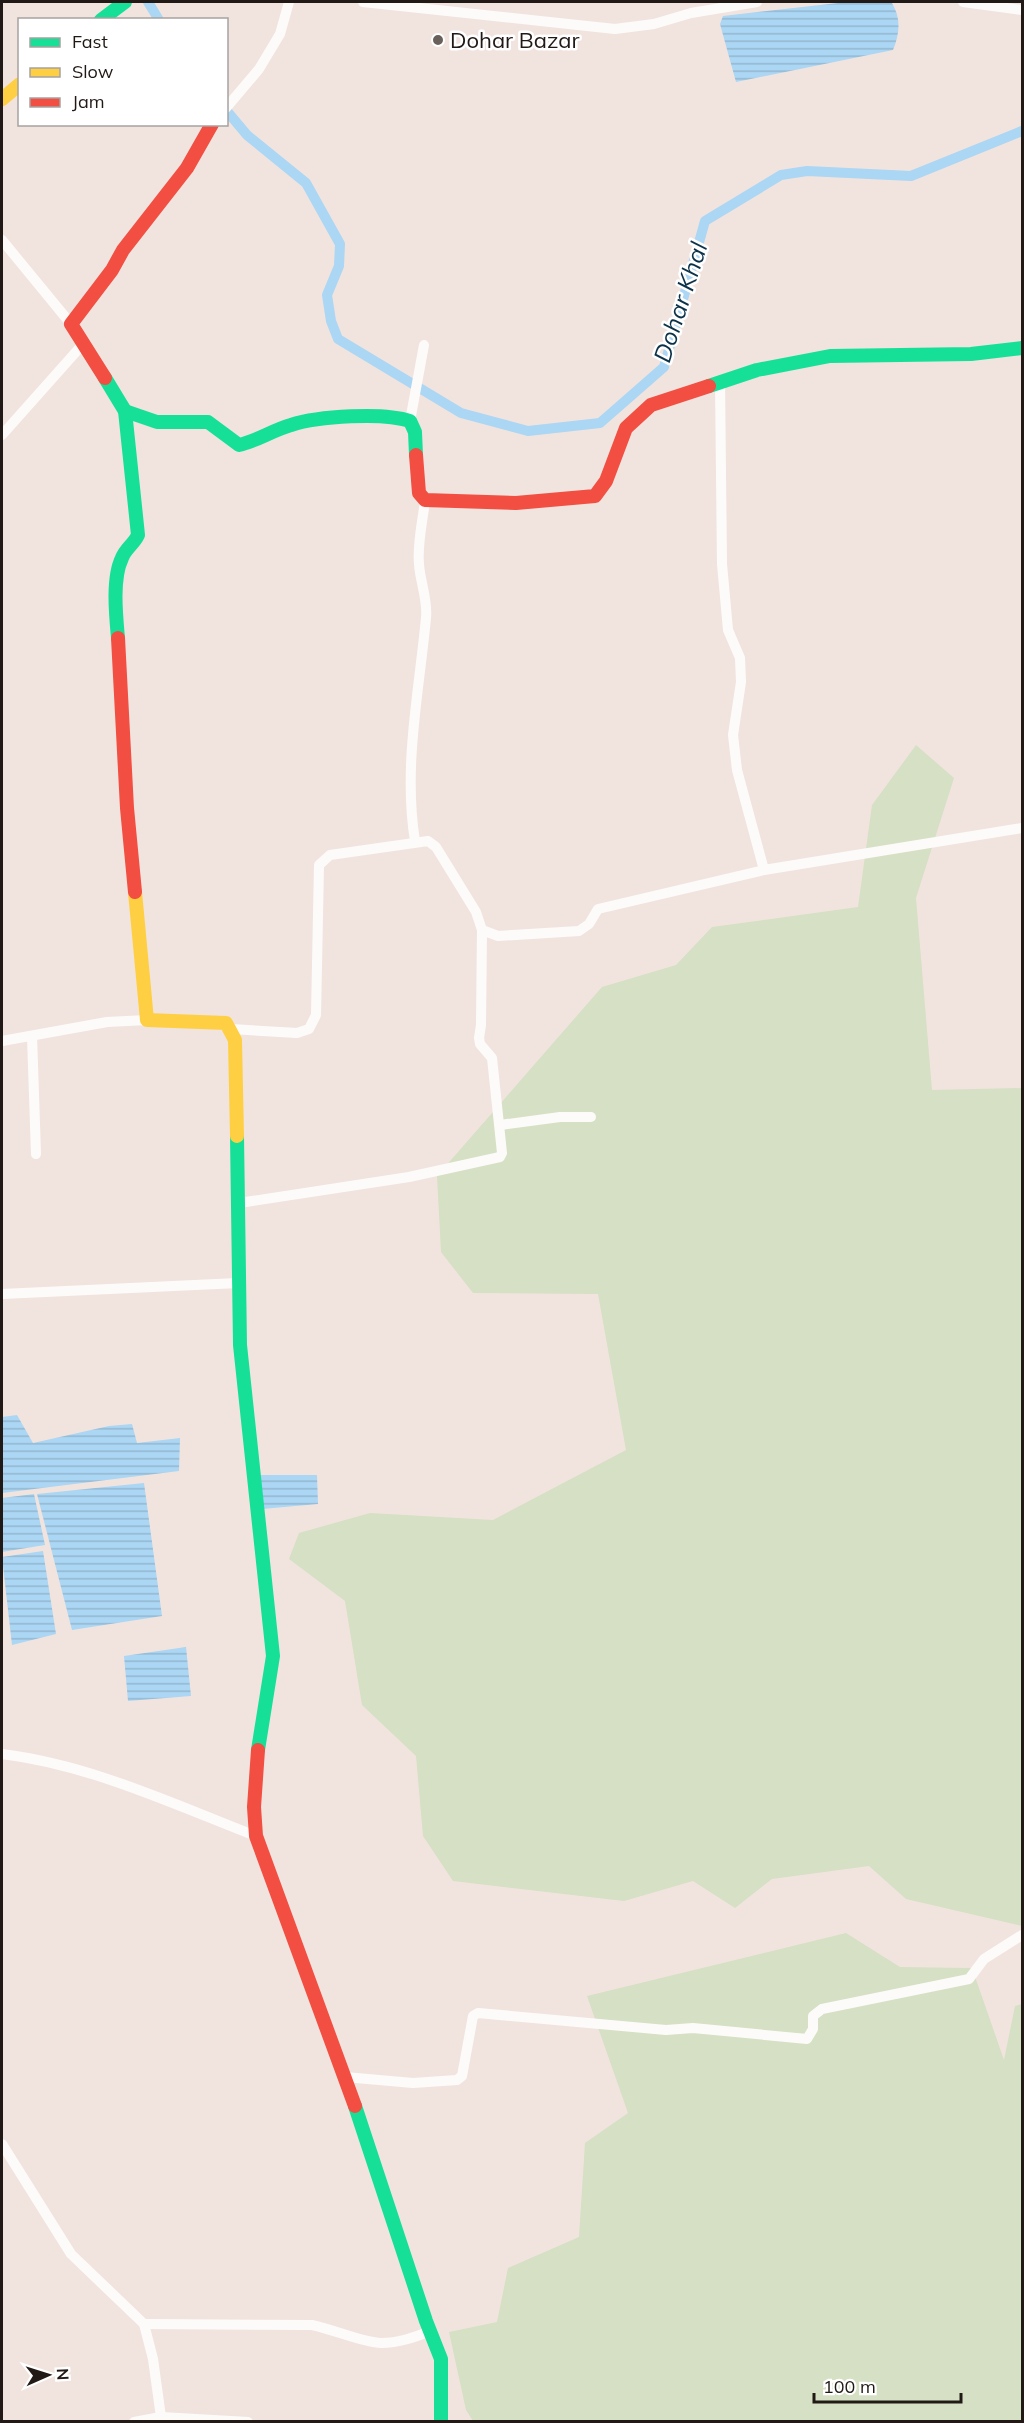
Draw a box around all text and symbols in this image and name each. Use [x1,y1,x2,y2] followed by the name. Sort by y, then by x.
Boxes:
[18,18,228,126] legend
[450,26,579,54] place label: Dohar Bazar
[72,30,108,53] text: Fast
[431,33,445,47] marker: Dohar Bazar
[72,60,114,83] text: Slow
[72,90,105,113] text: Jam
[647,238,714,366] water label: Dohar Khal
[18,2345,78,2405] north arrow
[814,2366,961,2404] scale bar
[53,2368,73,2381] text: N
[823,2375,876,2398] text: 100 m

